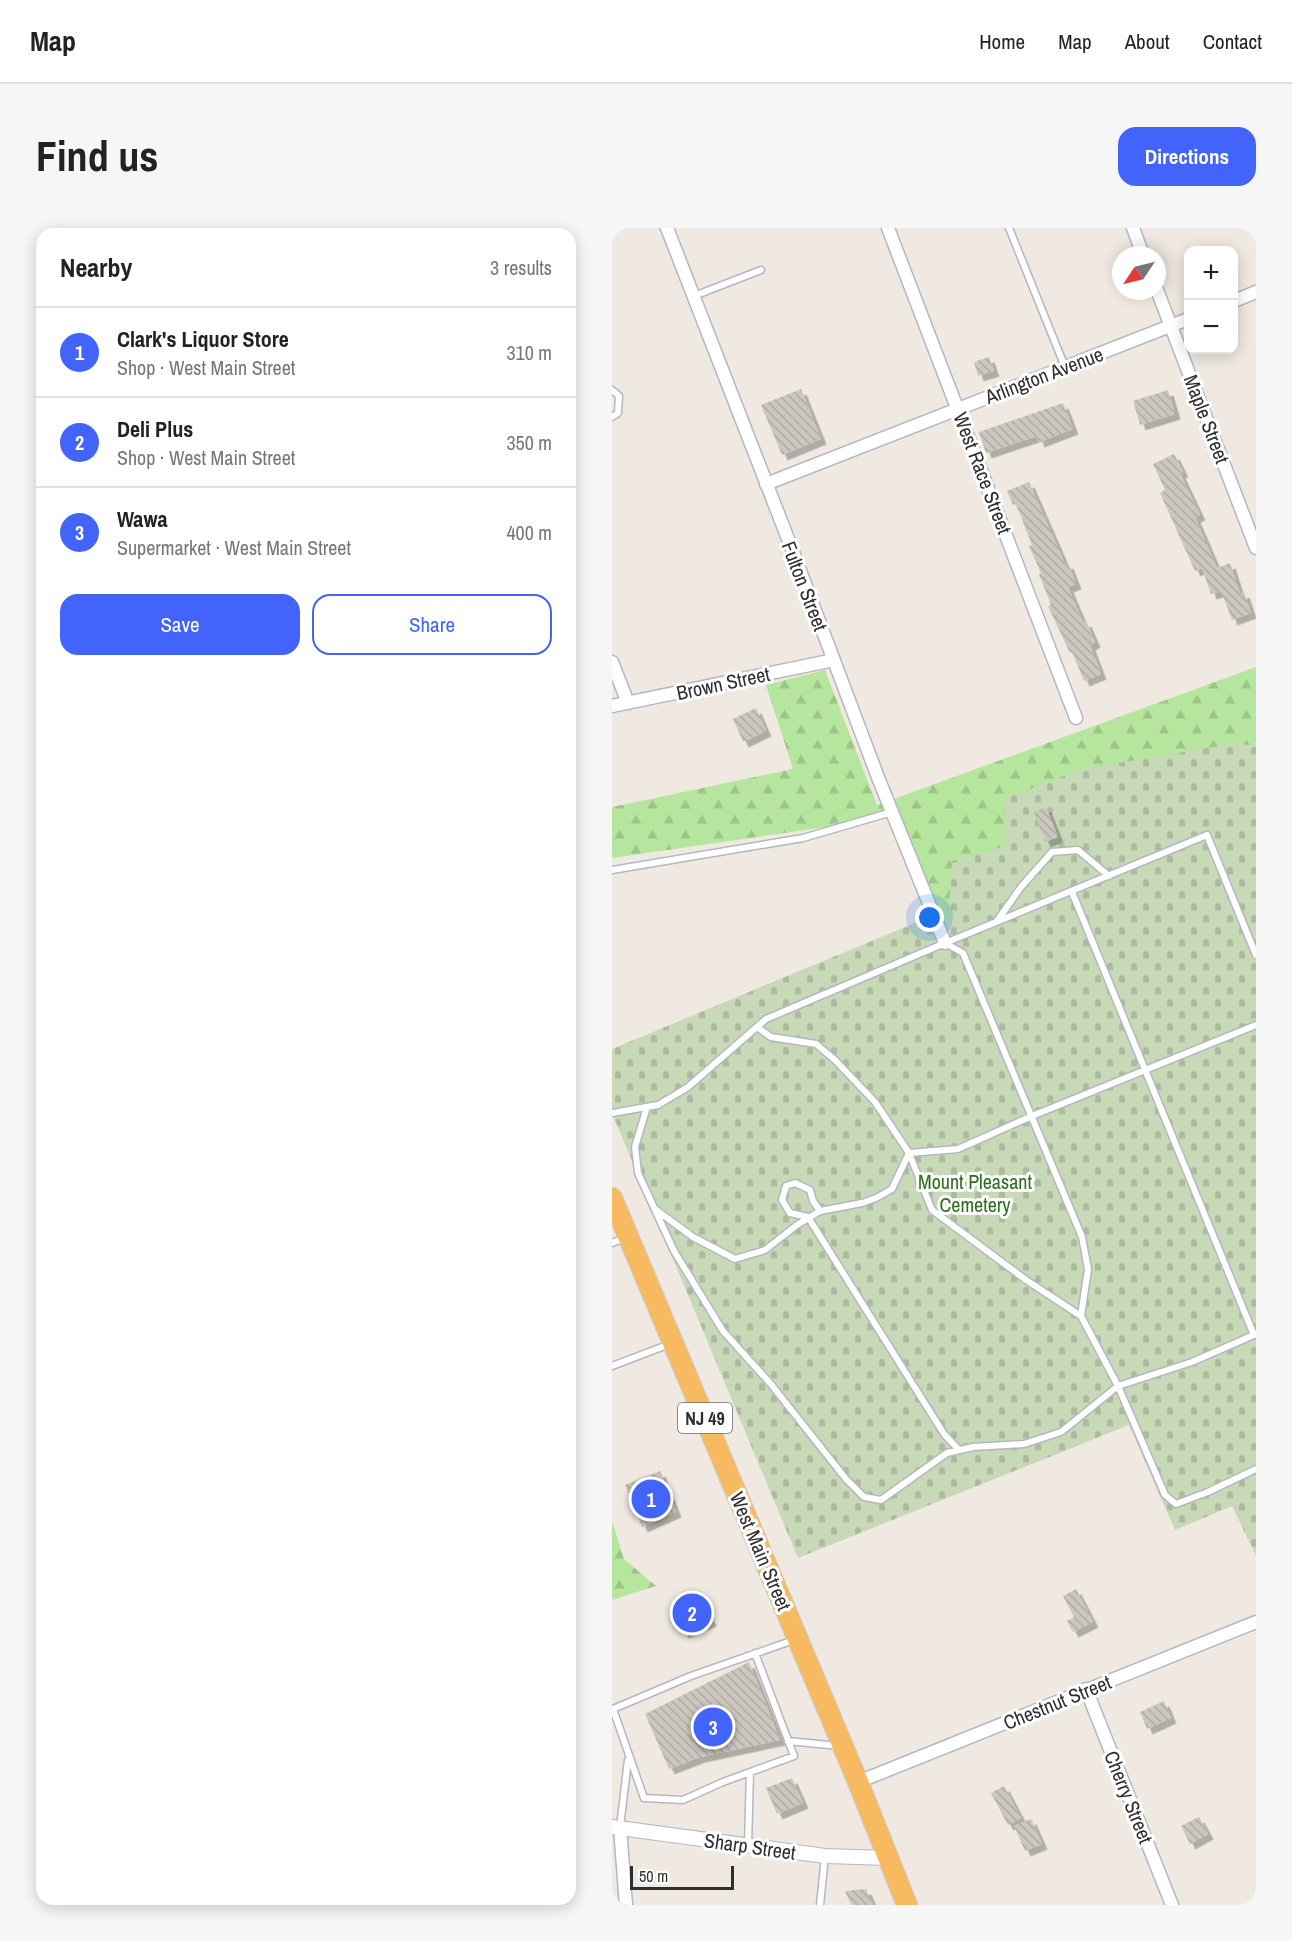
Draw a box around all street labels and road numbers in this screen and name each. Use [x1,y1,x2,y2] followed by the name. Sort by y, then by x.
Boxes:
[980,340,1107,410] street label: Arlington Avenue
[1178,371,1236,468] street label: Maple Street
[947,408,1019,538] street label: West Race Street
[776,537,835,635] street label: Fulton Street
[674,660,773,706] street label: Brown Street
[678,1403,732,1433] road number: NJ 49
[724,1488,798,1615] street label: West Main Street
[999,1668,1115,1736] street label: Chestnut Street
[1098,1747,1160,1848] street label: Cherry Street
[703,1826,798,1866] street label: Sharp Street

